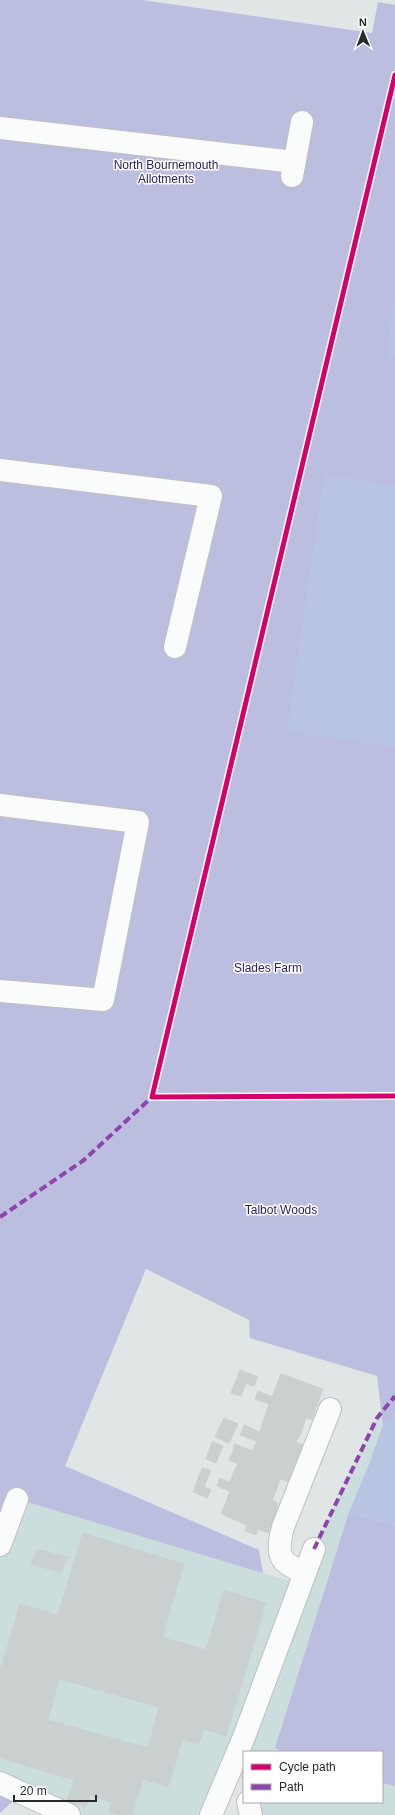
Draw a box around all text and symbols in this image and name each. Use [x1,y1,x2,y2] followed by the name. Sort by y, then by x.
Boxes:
[343,12,383,52] north arrow
[359,16,367,28] text: N
[114,158,218,186] park label: North Bournemouth Allotments
[234,961,302,975] park label: Slades Farm
[245,1203,317,1217] park label: Talbot Woods
[243,1751,383,1803] legend
[279,1760,336,1774] text: Cycle path
[14,1777,96,1803] scale bar
[279,1780,304,1794] text: Path
[20,1784,47,1798] text: 20 m

